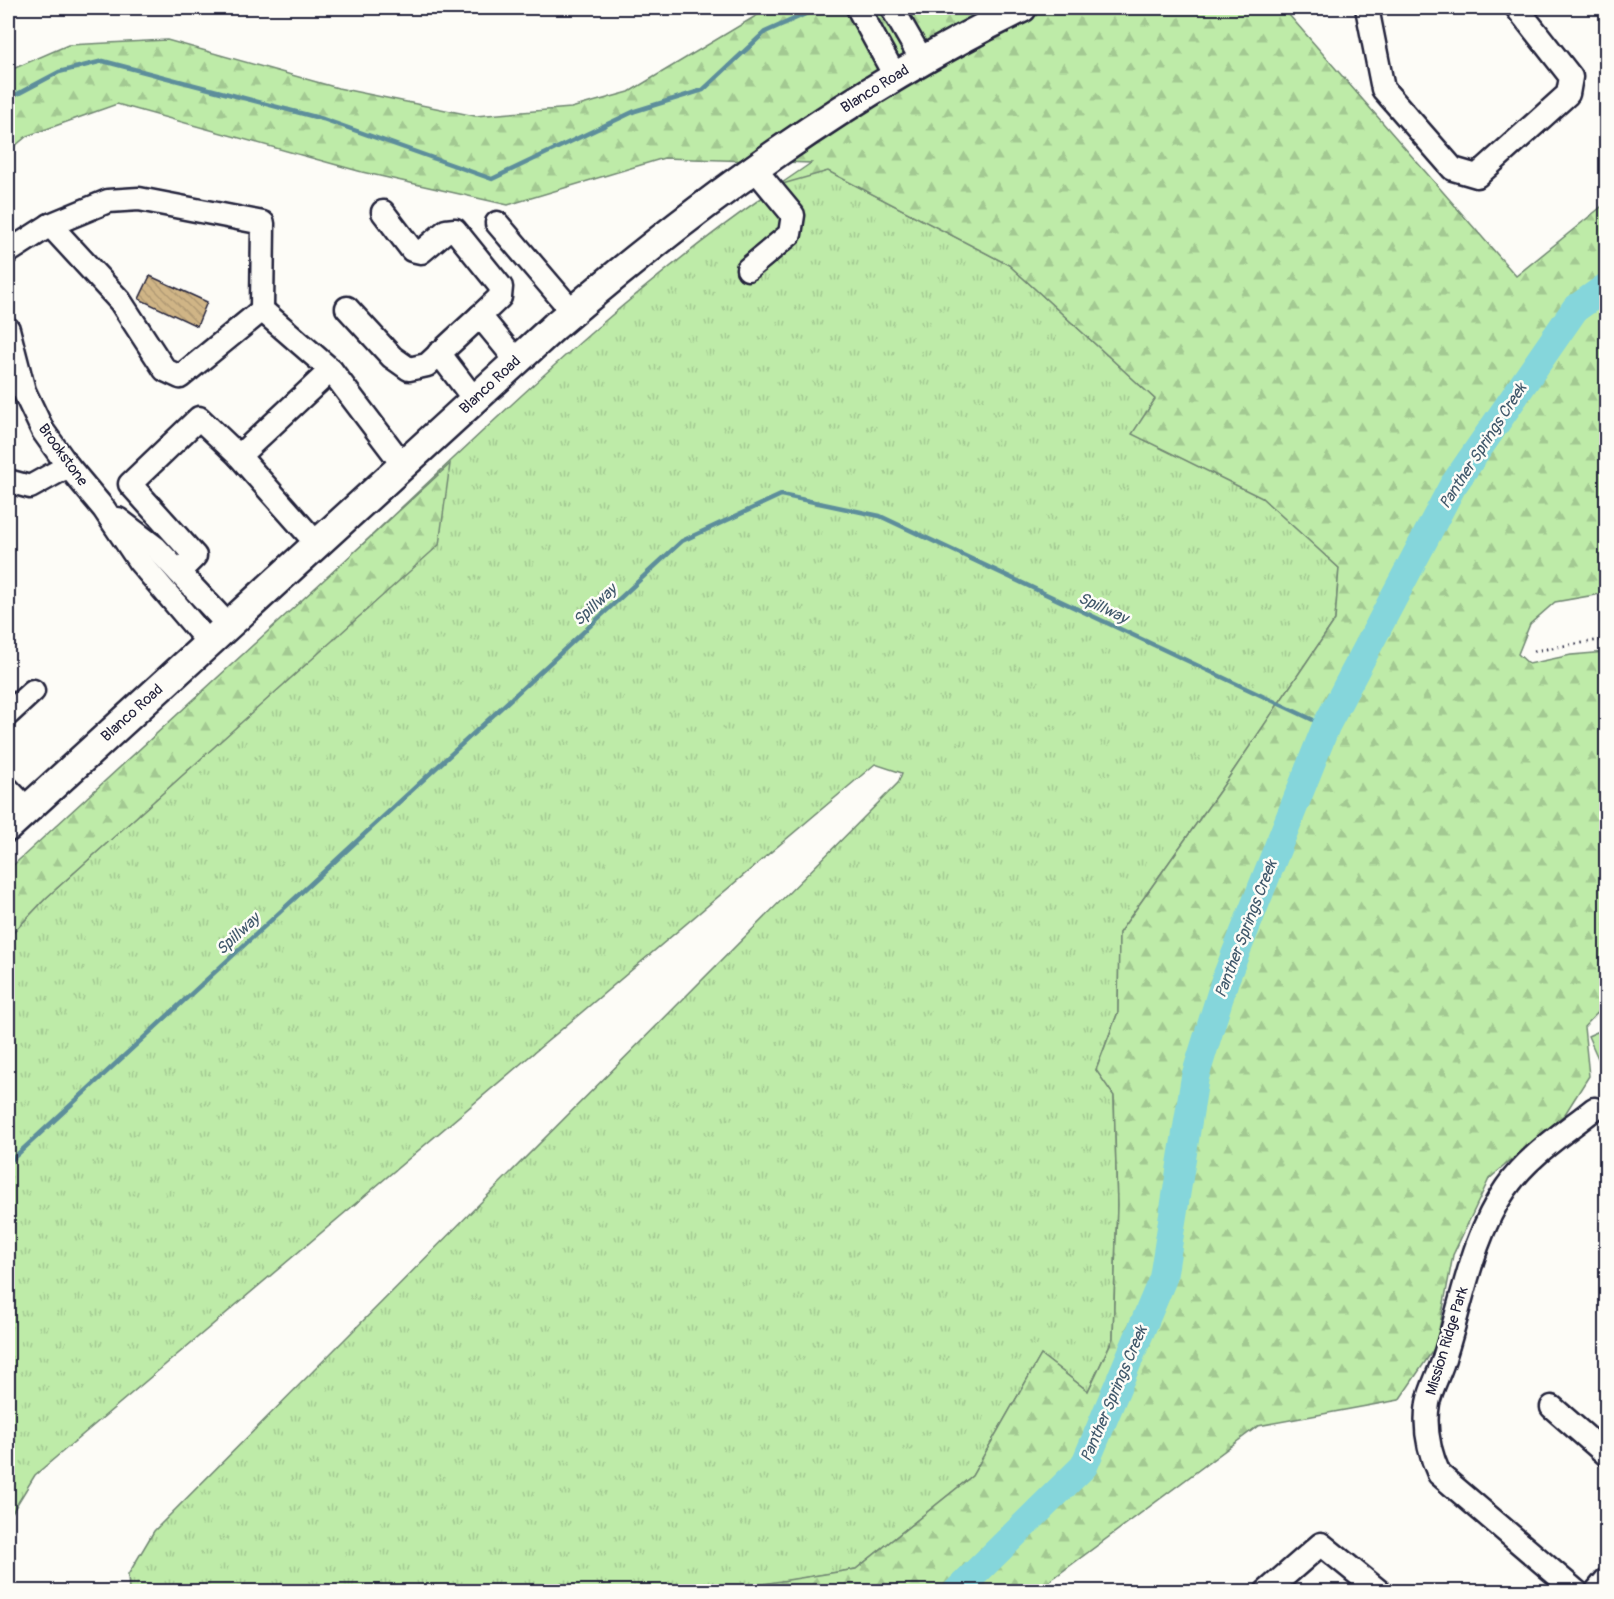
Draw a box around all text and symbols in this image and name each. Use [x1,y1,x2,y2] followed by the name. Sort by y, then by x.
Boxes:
[837,61,913,117] street label: Blanco Road
[455,352,525,418] street label: Blanco Road
[1435,378,1532,513] water label: Panther Springs Creek
[34,420,92,490] street label: Brookstone
[569,578,623,630] water label: Spillway
[1075,588,1133,629] water label: Spillway
[97,680,167,746] street label: Blanco Road
[1211,856,1282,1001] water label: Panther Springs Creek
[212,907,266,959] water label: Spillway
[1422,1284,1473,1397] street label: Mission Ridge Park
[1076,1322,1152,1465] water label: Panther Springs Creek

